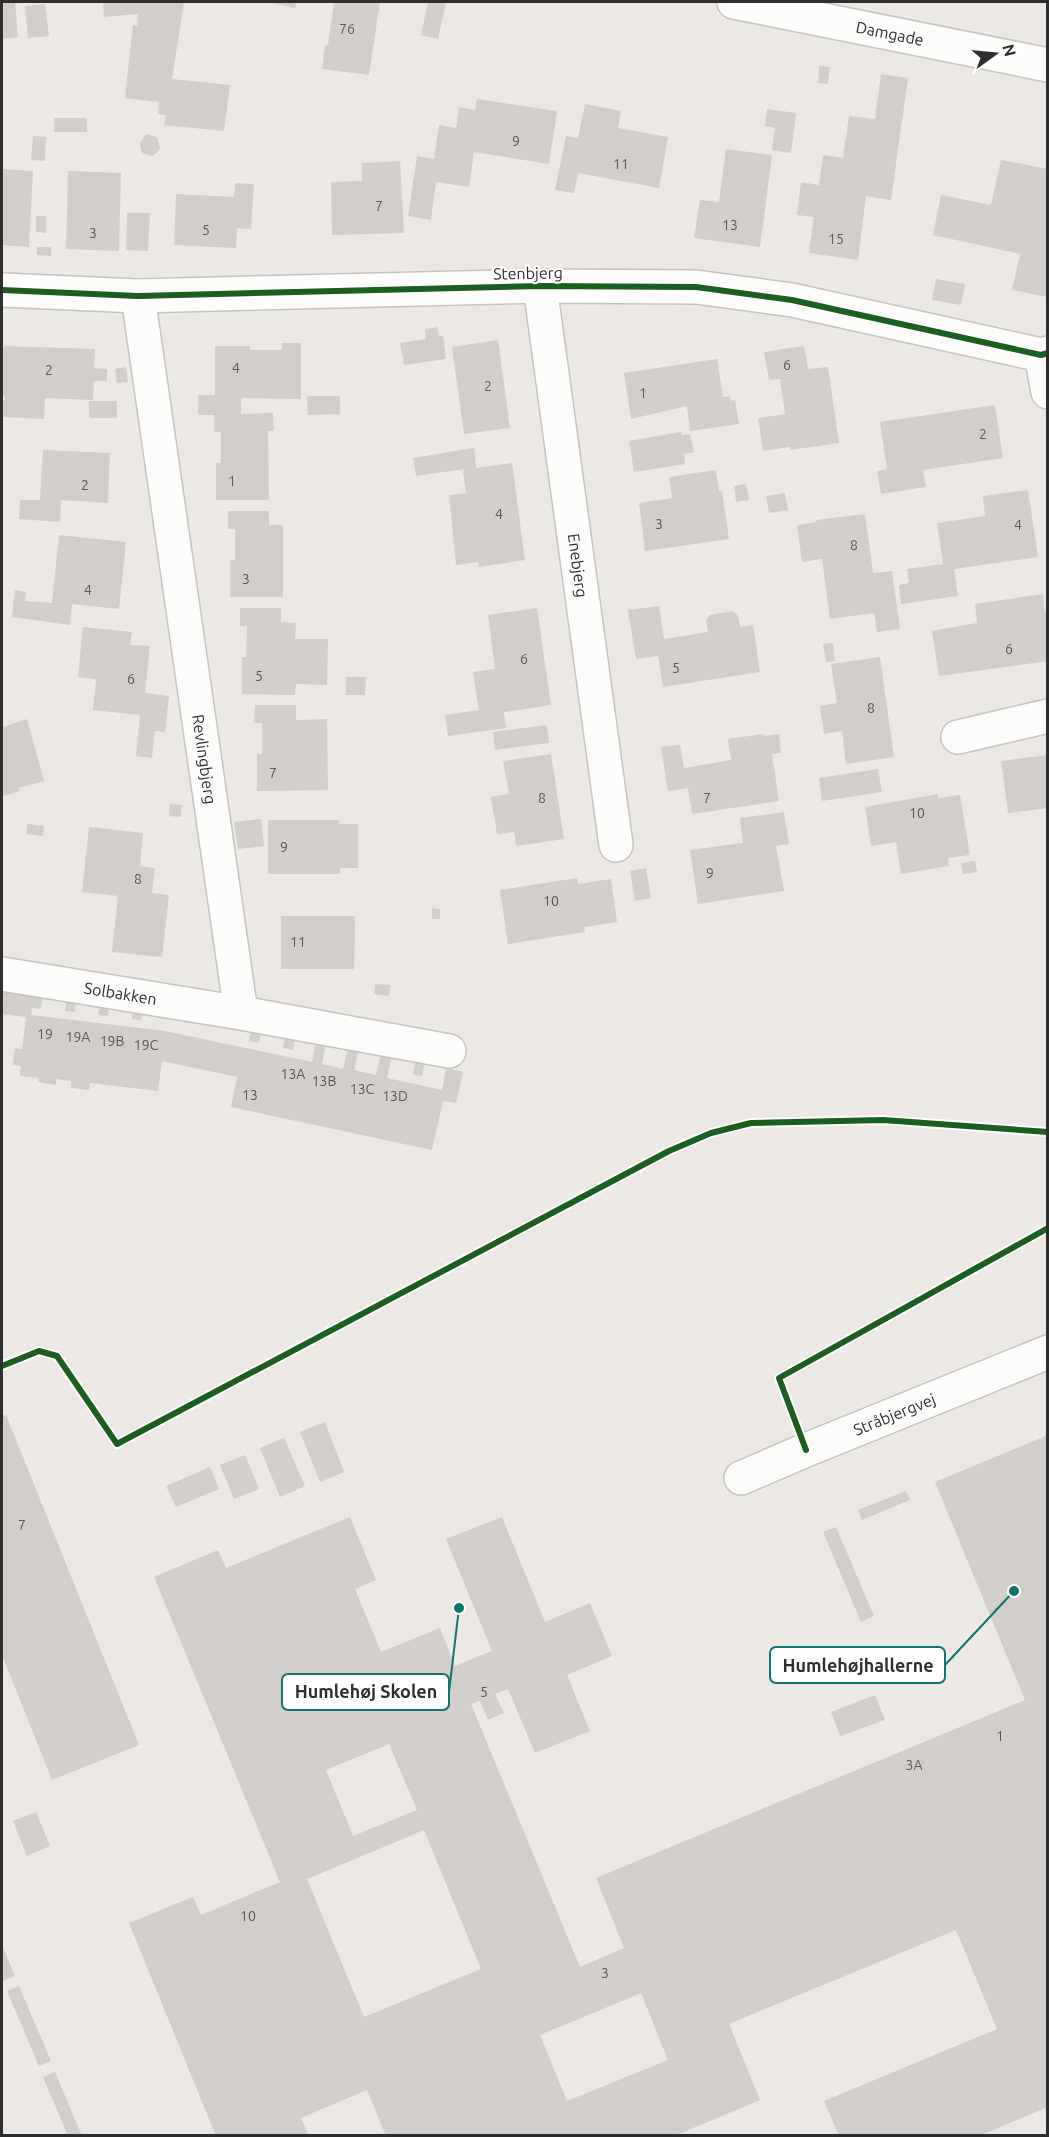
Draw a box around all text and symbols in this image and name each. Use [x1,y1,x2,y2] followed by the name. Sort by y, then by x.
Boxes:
[854,18,925,49] street label: Damgade
[339,21,355,37] house number: 76
[965,24,1025,84] north arrow
[999,42,1020,58] text: N
[512,133,520,149] house number: 9
[613,156,629,172] house number: 11
[375,198,383,214] house number: 7
[722,217,738,233] house number: 13
[202,222,210,238] house number: 5
[89,225,97,241] house number: 3
[828,231,844,247] house number: 15
[493,263,563,283] street label: Stenbjerg
[783,357,791,373] house number: 6
[232,360,240,376] house number: 4
[45,362,53,378] house number: 2
[484,378,492,394] house number: 2
[639,385,647,401] house number: 1
[979,426,987,442] house number: 2
[228,473,236,489] house number: 1
[81,477,89,493] house number: 2
[495,506,503,522] house number: 4
[655,516,663,532] house number: 3
[1014,517,1022,533] house number: 4
[565,532,591,599] street label: Enebjerg
[850,537,858,553] house number: 8
[242,571,250,587] house number: 3
[84,582,92,598] house number: 4
[1005,641,1013,657] house number: 6
[520,651,528,667] house number: 6
[672,660,680,676] house number: 5
[255,668,263,684] house number: 5
[127,671,135,687] house number: 6
[867,700,875,716] house number: 8
[189,713,220,805] street label: Revlingbjerg
[269,765,277,781] house number: 7
[538,790,546,806] house number: 8
[703,790,711,806] house number: 7
[909,805,925,821] house number: 10
[280,839,288,855] house number: 9
[706,865,714,881] house number: 9
[134,871,142,887] house number: 8
[543,893,559,909] house number: 10
[290,934,306,950] house number: 11
[83,979,158,1008] street label: Solbakken
[37,1026,53,1042] house number: 19
[66,1029,90,1045] house number: 19A
[100,1033,124,1049] house number: 19B
[134,1037,159,1053] house number: 19C
[281,1066,305,1082] house number: 13A
[312,1073,336,1089] house number: 13B
[350,1081,375,1097] house number: 13C
[242,1087,258,1103] house number: 13
[382,1088,408,1104] house number: 13D
[851,1390,938,1439] street label: Stråbjergvej
[18,1517,26,1533] house number: 7
[770,1647,945,1683] callout: Humlehøjhallerne
[782,1655,934,1675] text: Humlehøjhallerne
[282,1674,449,1710] callout: Humlehøj Skolen
[295,1681,437,1701] text: Humlehøj Skolen
[480,1684,488,1700] house number: 5
[996,1728,1004,1744] house number: 1
[906,1757,923,1773] house number: 3A
[240,1908,256,1924] house number: 10
[601,1965,609,1981] house number: 3

